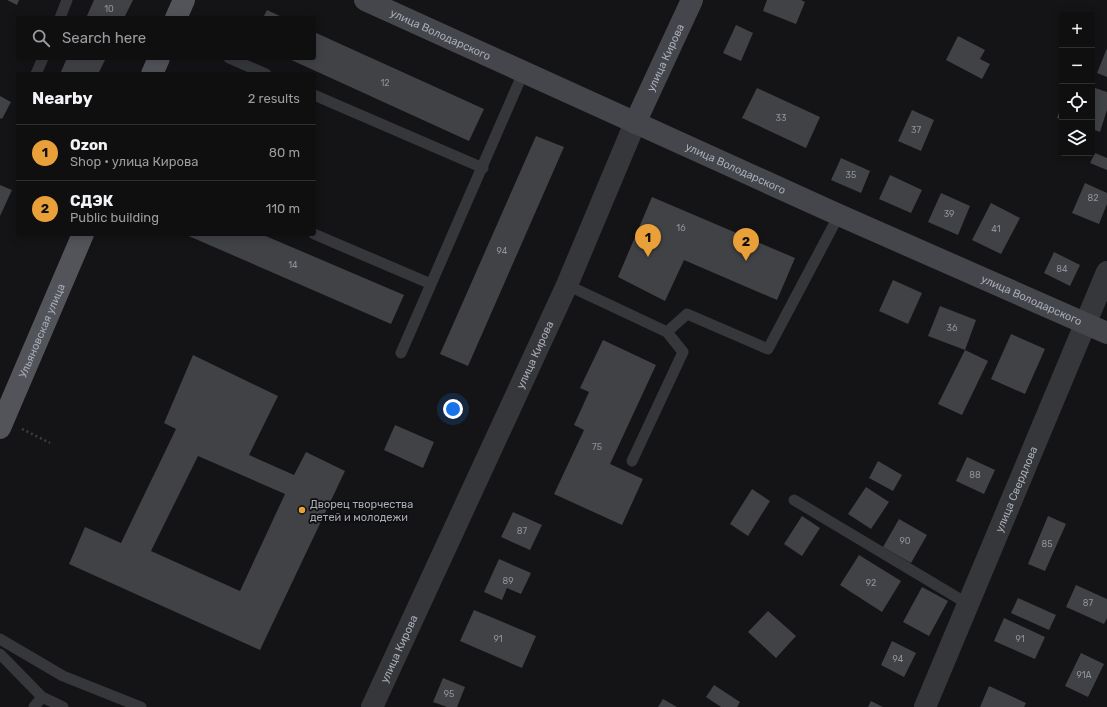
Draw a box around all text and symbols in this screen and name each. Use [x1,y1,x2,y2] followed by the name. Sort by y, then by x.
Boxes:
[104,4,114,14] house number: 10
[388,6,493,63] street label: улица Володарского
[1059,12,1095,156] map controls
[1059,12,1095,48] button: +
[16,16,316,60] search box
[644,22,687,94] street label: улица Кирова
[30,27,52,49] icon: search
[62,29,146,47] text: Search here
[1059,48,1095,84] button: −
[380,78,390,88] house number: 12
[1059,84,1095,120] button: locate
[32,88,93,108] text: Nearby
[248,91,300,106] text: 2 results
[776,113,786,123] house number: 33
[1059,120,1095,156] button: layers
[911,125,921,135] house number: 37
[70,136,108,154] text: Ozon
[683,140,788,197] street label: улица Володарского
[42,145,48,160] text: 1
[269,145,300,160] text: 80 m
[70,154,198,169] text: Shop · улица Кирова
[846,170,856,180] house number: 35
[70,192,113,210] text: СДЭК
[1087,193,1099,203] house number: 82
[41,201,49,216] text: 2
[266,201,300,216] text: 110 m
[944,209,954,219] house number: 39
[70,210,159,225] text: Public building
[676,223,686,233] house number: 16
[635,224,661,257] pin: 1
[991,224,1001,234] house number: 41
[733,228,759,261] pin: 2
[497,246,508,256] house number: 94
[288,260,298,270] house number: 14
[1056,264,1068,274] house number: 84
[979,272,1084,328] street label: улица Володарского
[16,282,68,380] street label: Ульяновская улица
[514,319,556,391] street label: улица Кирова
[947,323,958,333] house number: 36
[443,399,463,419] your location
[592,442,602,452] house number: 75
[993,444,1040,535] street label: улица Свердлова
[969,470,981,480] house number: 88
[310,498,413,524] place label: Дворец творчества детей и молодежи
[297,505,307,515] marker: Дворец творчества детей и молодежи
[517,526,528,536] house number: 87
[899,536,911,546] house number: 90
[1041,539,1053,549] house number: 85
[502,576,514,586] house number: 89
[866,578,876,588] house number: 92
[1083,598,1094,608] house number: 87
[378,613,421,685] street label: улица Кирова
[493,634,503,644] house number: 91
[1015,634,1025,644] house number: 91
[893,654,904,664] house number: 94
[1076,670,1092,680] house number: 91А
[444,689,454,699] house number: 95

